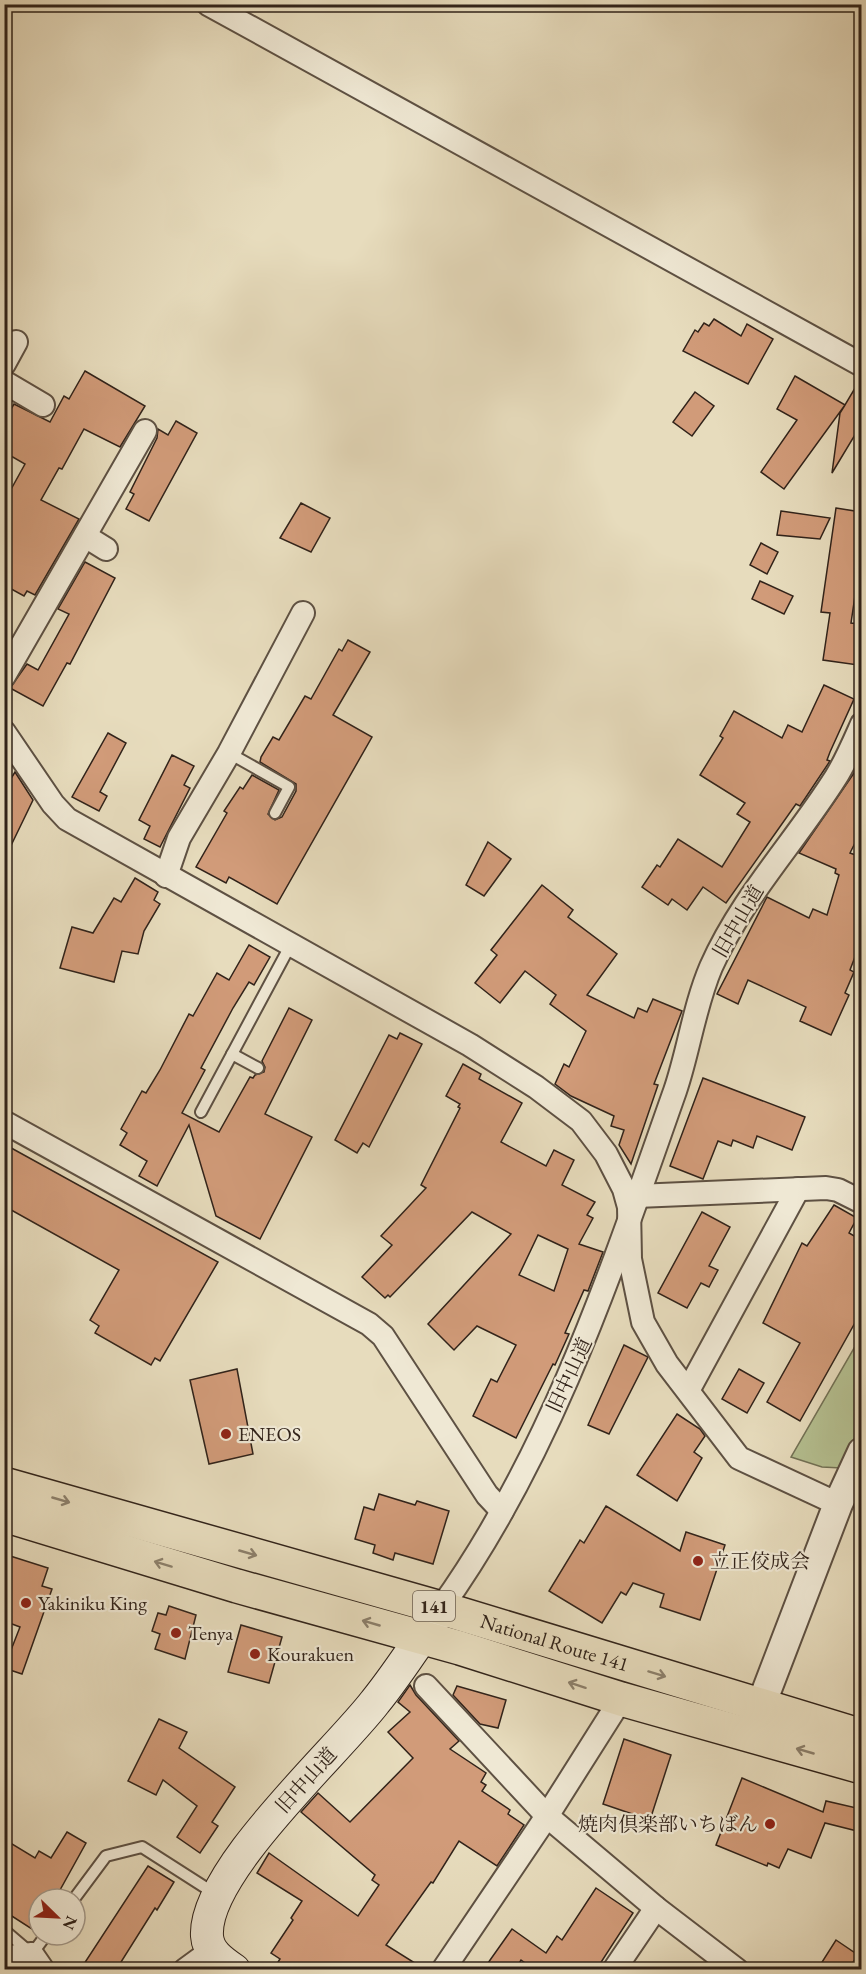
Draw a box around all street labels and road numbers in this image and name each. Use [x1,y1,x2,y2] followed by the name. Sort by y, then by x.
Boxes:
[707,880,769,962] street label: 旧中山道
[540,1333,598,1417] street label: 旧中山道
[413,1591,455,1621] road number: 141
[477,1608,632,1677] street label: National Route 141
[270,1742,342,1818] street label: 旧中山道

